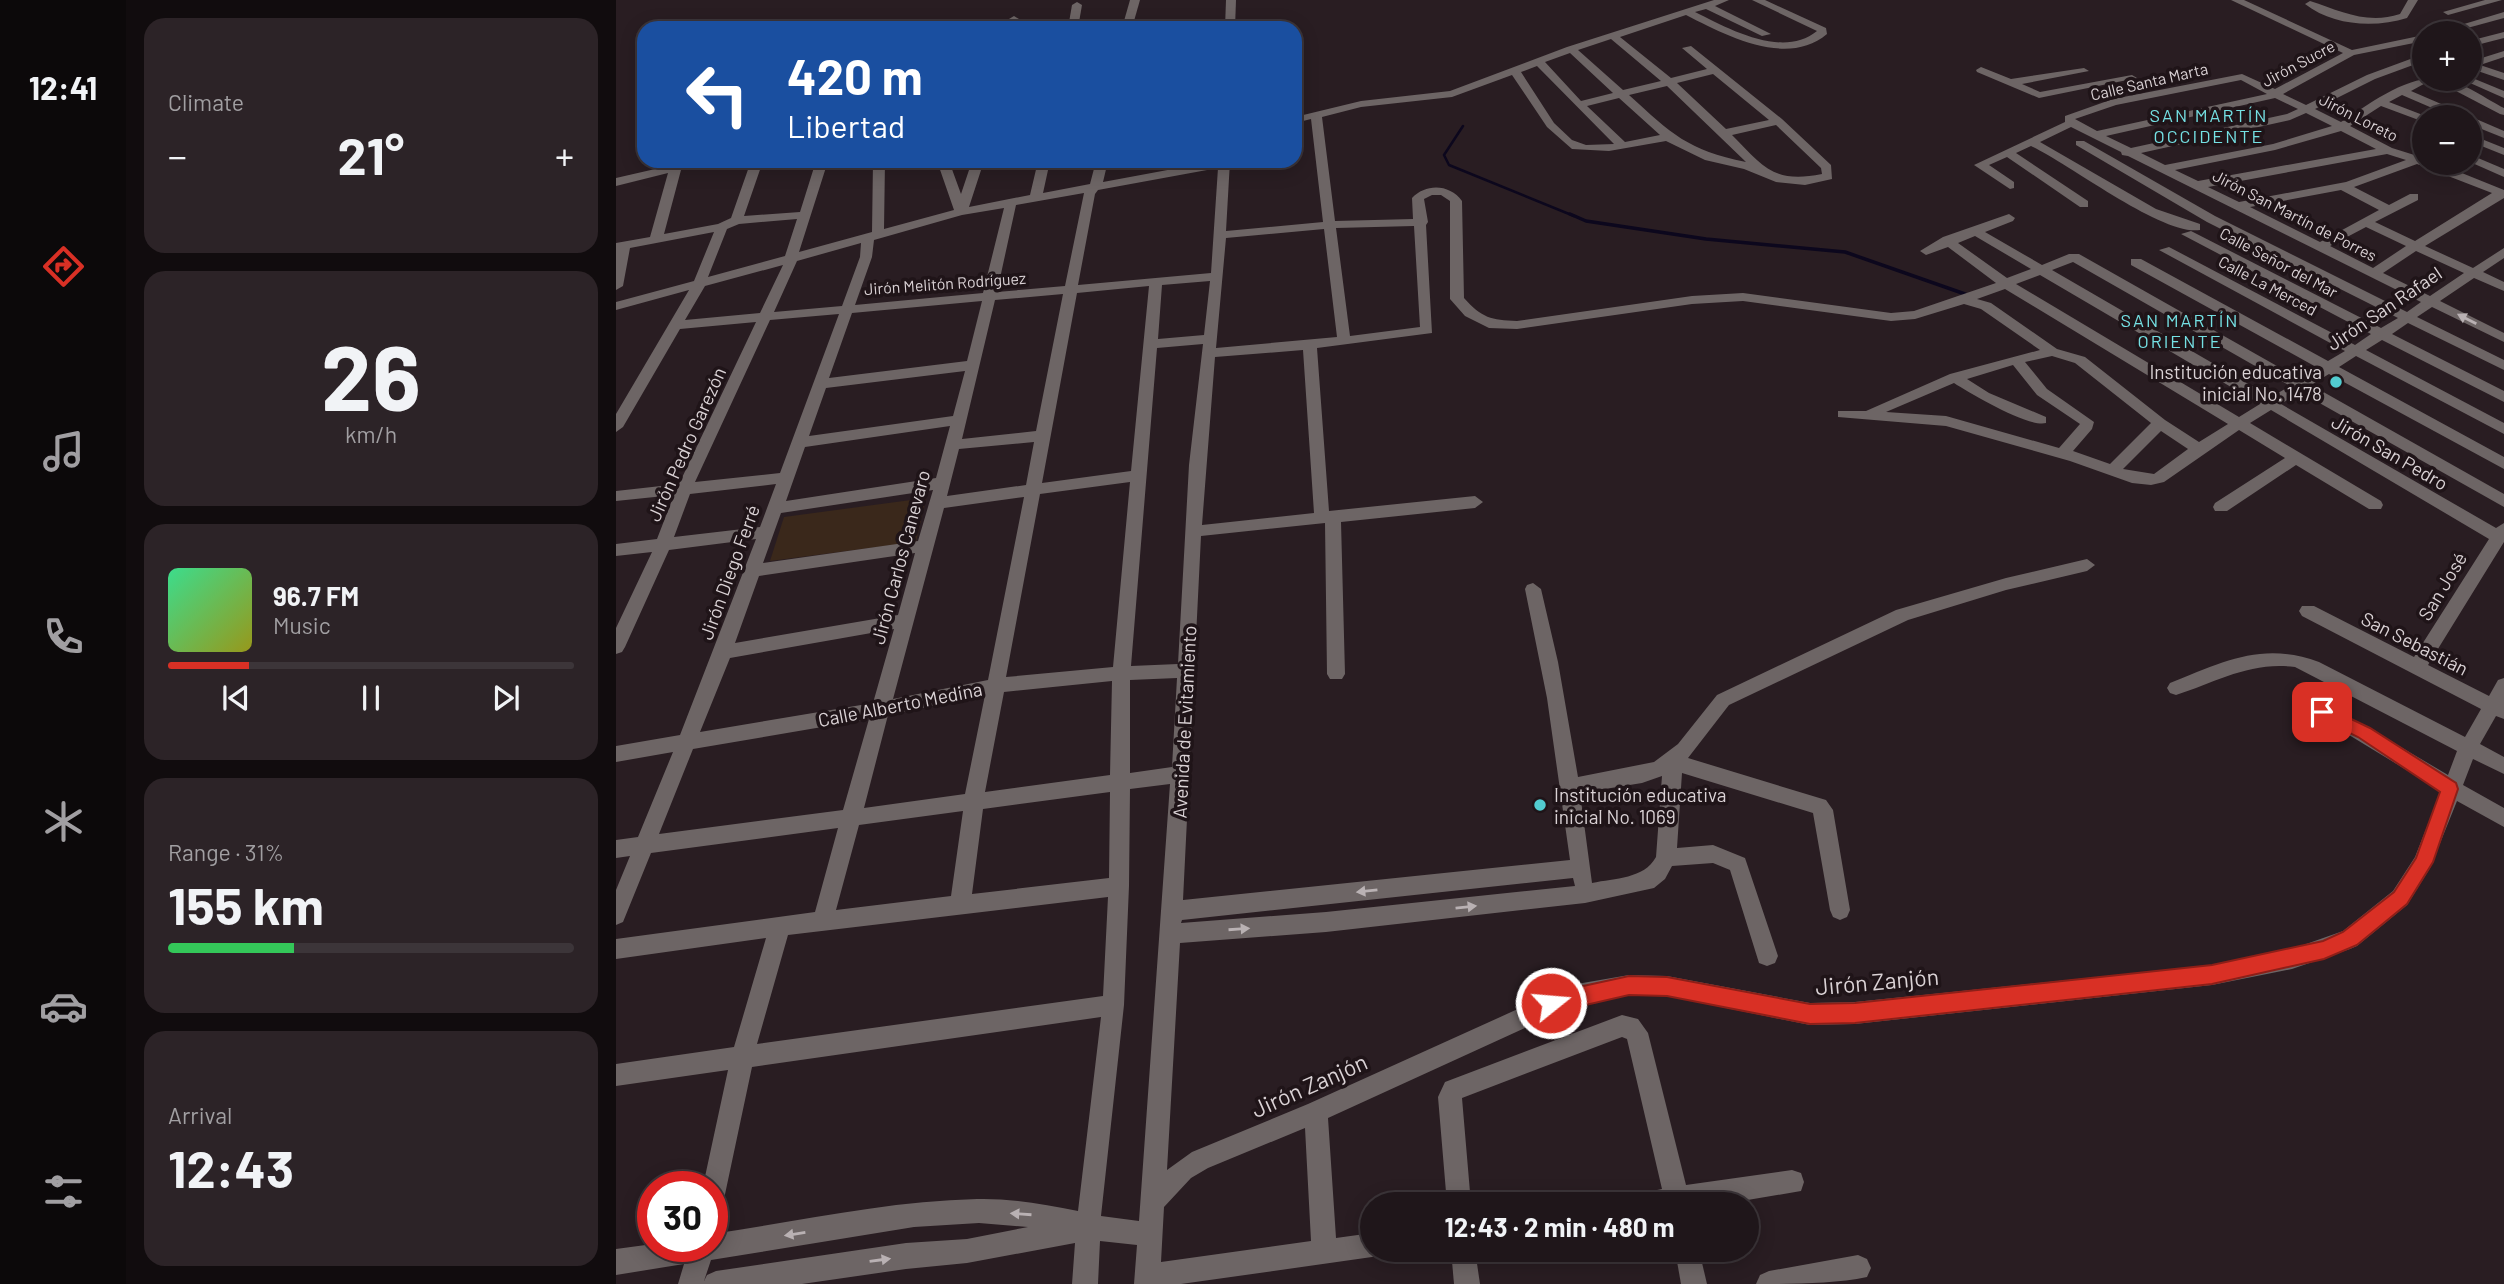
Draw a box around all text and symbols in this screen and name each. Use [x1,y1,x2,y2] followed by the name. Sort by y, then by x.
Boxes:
[2412,21,2482,175] map controls
[2412,21,2482,91] button: +
[2258,36,2338,90] street label: Jirón Sucre
[787,46,923,105] text: 420 m
[672,49,763,140] icon: left
[2088,58,2210,104] street label: Calle Santa Marta
[29,68,97,106] text: 12:41
[168,88,244,116] text: Climate
[2316,89,2402,145] street label: Jirón Loreto
[2149,104,2269,147] district label: SAN MARTÍN OCCIDENTE
[2412,105,2482,175] button: −
[787,106,905,144] text: Libertad
[338,123,404,185] text: 21°
[168,132,187,178] text: −
[555,132,574,178] text: +
[2210,165,2380,265] street label: Jirón San Martín de Porres
[2217,223,2341,301] street label: Calle Señor del Mar
[39,242,88,291] icon: directions
[2216,251,2320,319] street label: Calle La Merced
[2322,261,2446,355] street label: Jirón San Rafael
[863,268,1027,298] street label: Jirón Melitón Rodríguez
[2120,309,2240,352] district label: SAN MARTÍN ORIENTE
[2457,314,2477,325] one-way arrow
[321,320,421,429] text: 26
[2149,360,2322,405] place label: Institución educativa inicial No. 1478
[642,363,730,525] street label: Jirón Pedro Garezón
[2328,374,2344,390] marker: Institución educativa inicial No. 1478
[2328,409,2452,495] street label: Jirón San Pedro
[345,420,397,448] text: km/h
[39,427,88,476] icon: music
[866,467,934,647] street label: Jirón Carlos Canevaro
[694,501,764,643] street label: Jirón Diego Ferré
[2413,548,2471,624] street label: San José
[273,580,359,611] text: 96.7 FM
[2358,606,2472,680] street label: San Sebastián
[273,611,331,639] text: Music
[39,612,88,661] icon: phone
[1167,625,1201,819] street label: Avenida de Evitamiento
[816,677,984,731] street label: Calle Alberto Medina
[217,679,255,717] icon: previous
[352,679,390,717] icon: pause
[487,679,525,717] icon: next
[2292,682,2352,742] pin
[2303,693,2341,731] icon: arrive
[1554,783,1727,828] place label: Institución educativa inicial No. 1069
[39,797,88,846] icon: climate
[1532,797,1548,813] marker: Institución educativa inicial No. 1069
[168,838,284,866] text: Range · 31%
[168,873,324,935] text: 155 km
[1356,885,1378,896] one-way arrow
[1455,901,1477,912] one-way arrow
[1228,924,1250,935] one-way arrow
[1814,962,1940,1000] street label: Jirón Zanjón
[1514,966,1588,1040] position arrow
[39,982,88,1031] icon: car
[1247,1047,1371,1123] street label: Jirón Zanjón
[168,1101,232,1129] text: Arrival
[168,1136,294,1198] text: 12:43
[39,1167,88,1216] icon: filters
[637,1171,728,1262] speed limit sign: 30
[1010,1208,1032,1219] one-way arrow
[1445,1211,1674,1242] text: 12:43 · 2 min · 480 m
[784,1229,806,1240] one-way arrow
[869,1254,891,1265] one-way arrow

